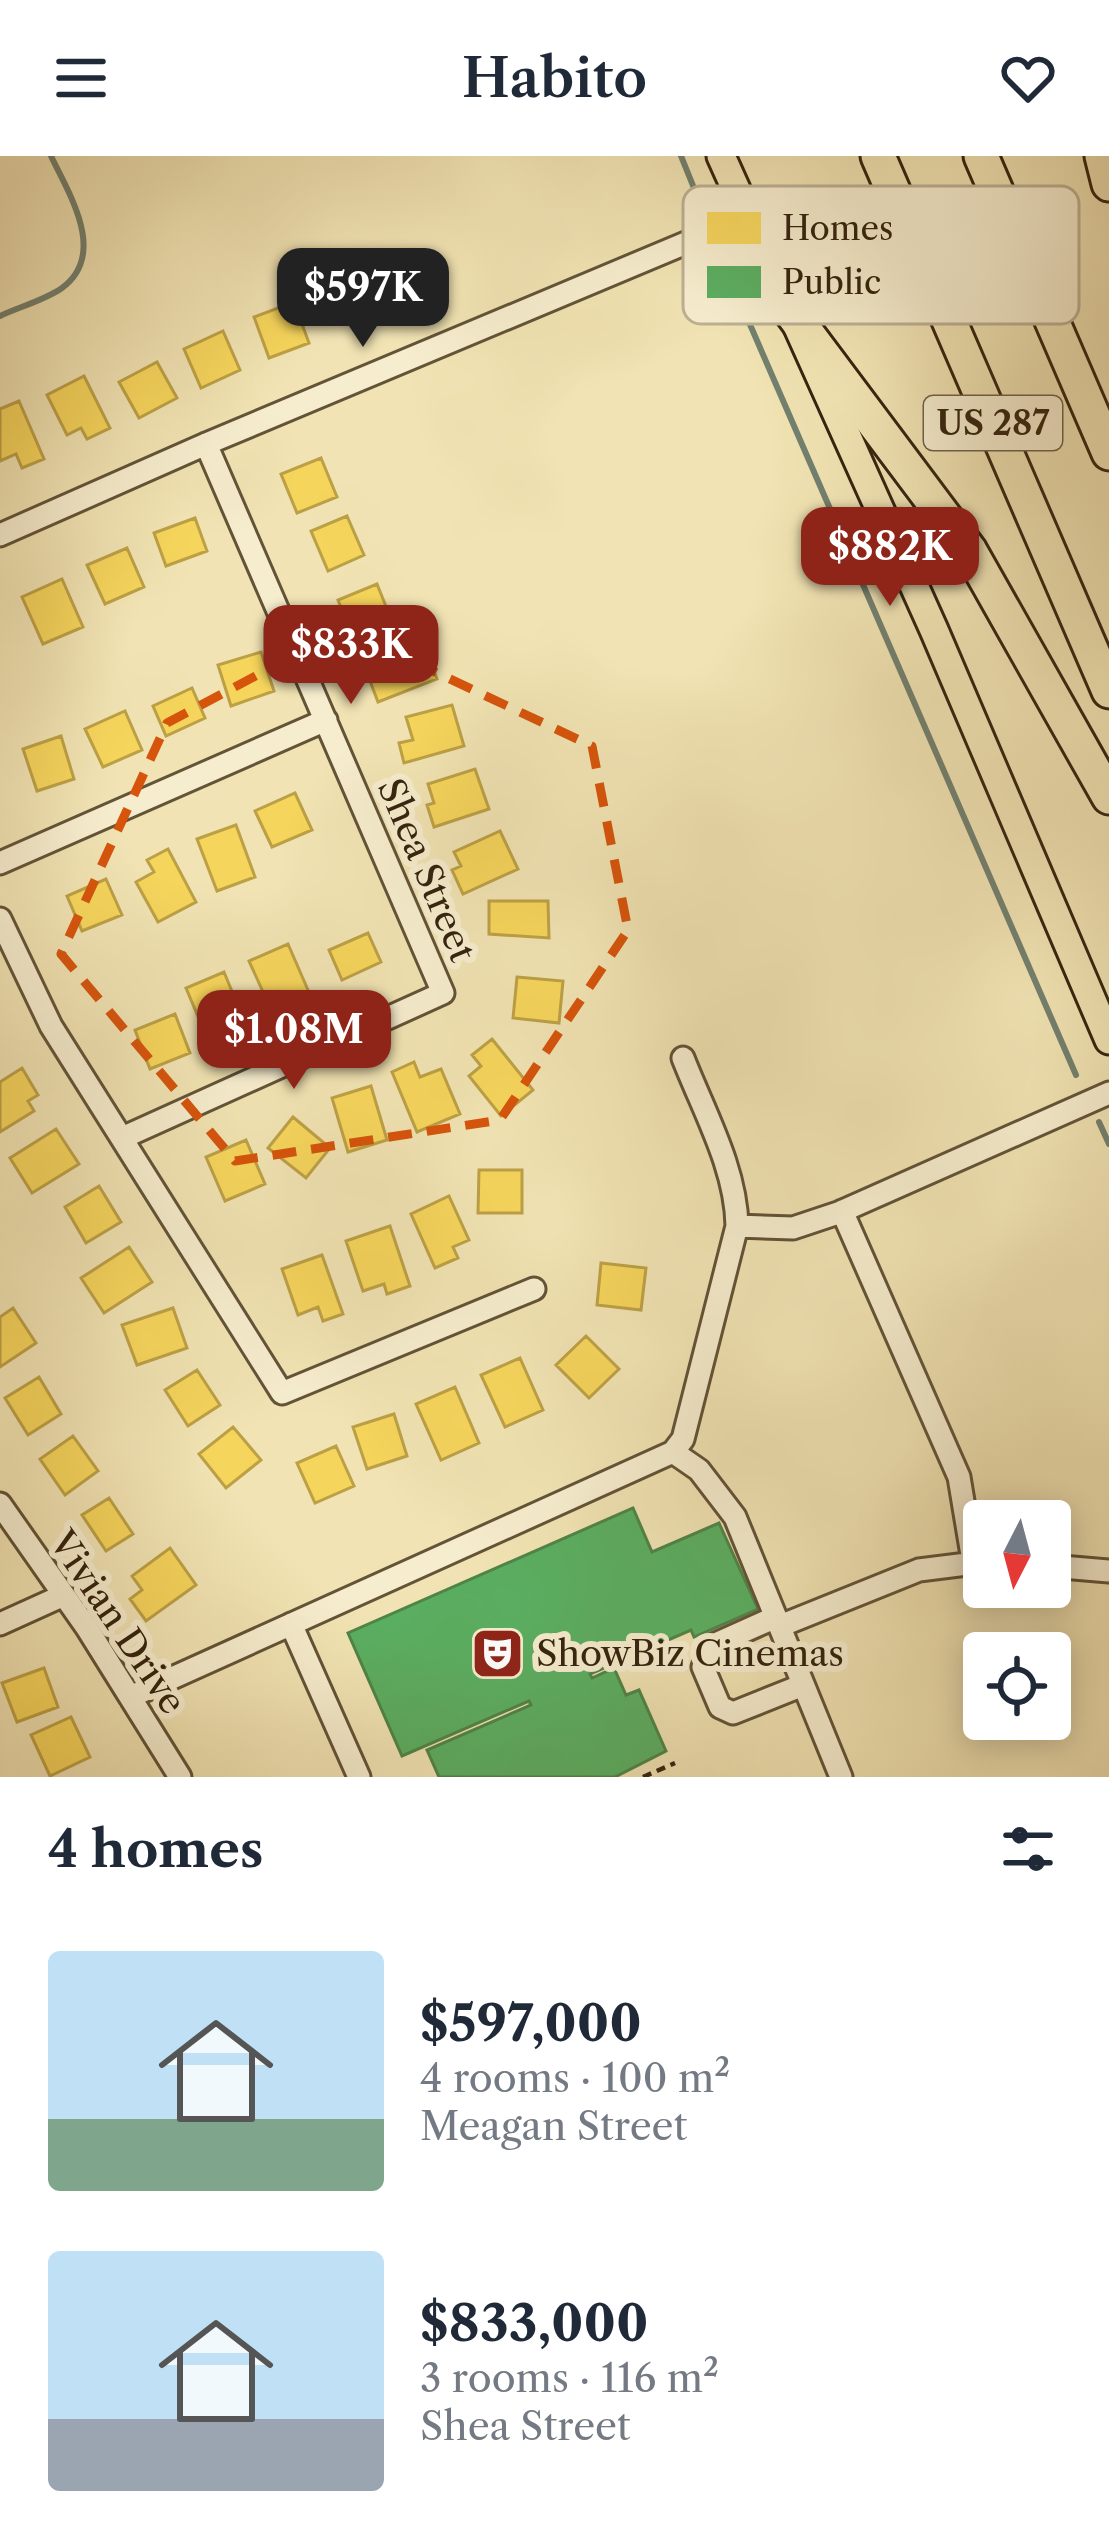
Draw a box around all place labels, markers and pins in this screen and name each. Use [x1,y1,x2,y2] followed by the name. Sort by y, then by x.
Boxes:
[279,248,447,350] pin: $597K
[806,507,974,609] pin: $882K
[267,605,435,707] pin: $833K
[196,990,392,1092] pin: $1.08M
[469,1625,525,1681] theatre icon: ShowBiz Cinemas
[536,1631,844,1675] place label: ShowBiz Cinemas

